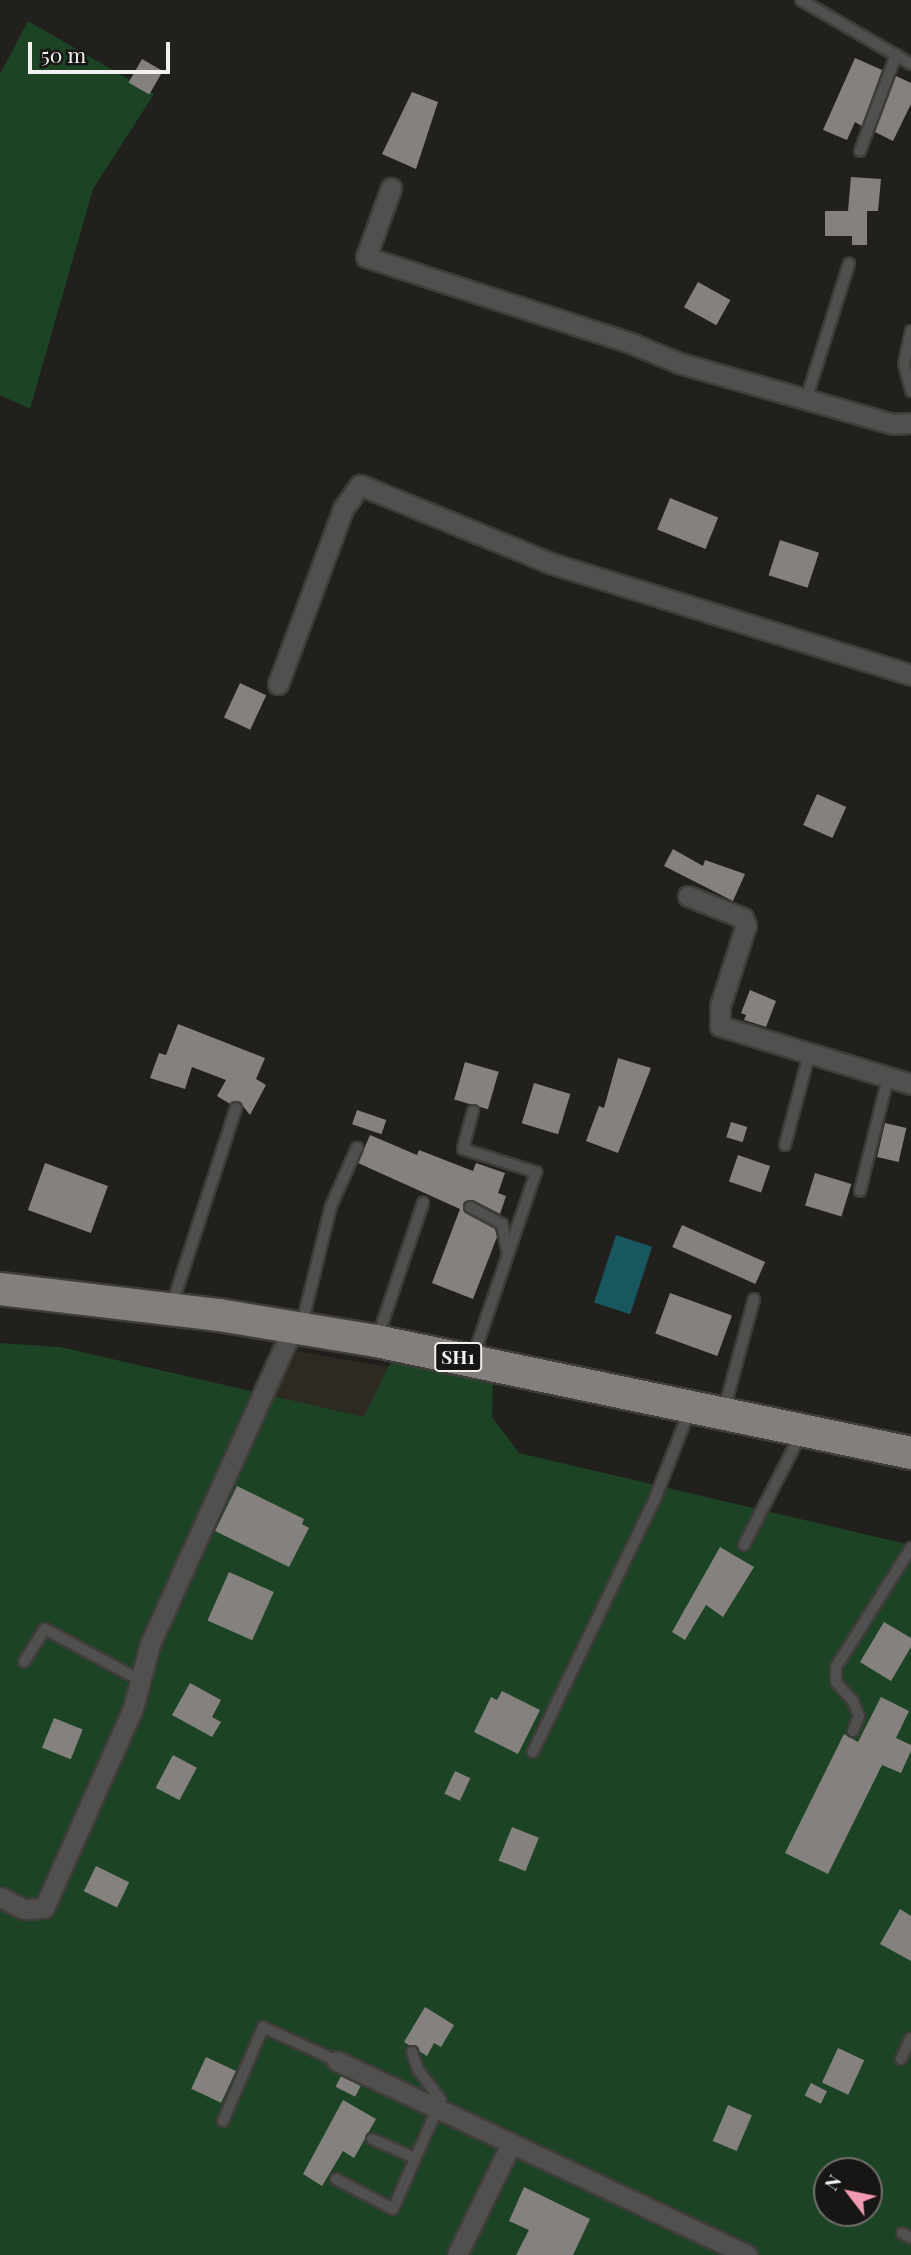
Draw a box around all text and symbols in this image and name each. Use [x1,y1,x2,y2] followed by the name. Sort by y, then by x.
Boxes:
[32,28,173,72] scale bar
[41,40,86,68] text: 50 m
[434,1342,482,1372] road number: SH1
[813,2157,883,2227] north arrow
[817,2169,847,2195] text: N

